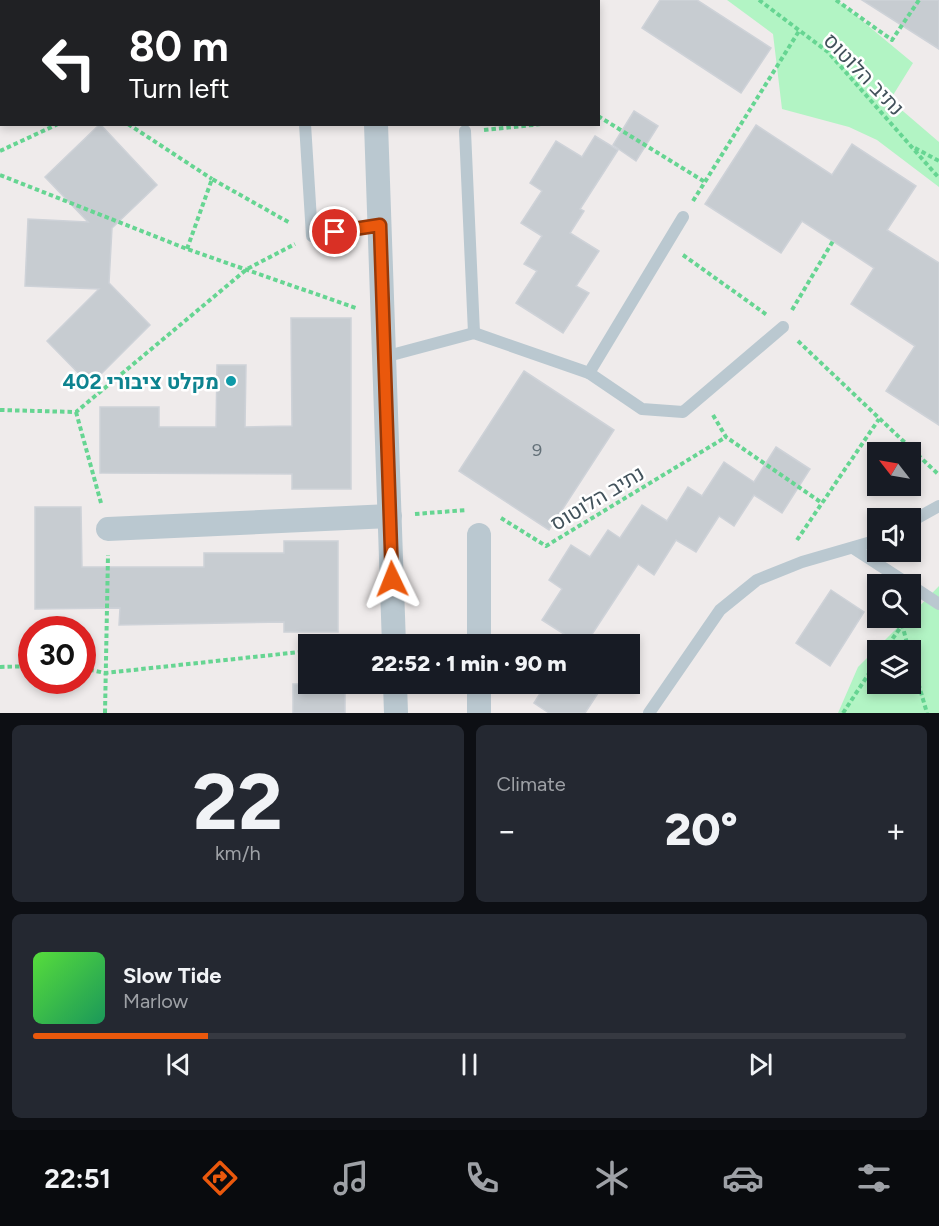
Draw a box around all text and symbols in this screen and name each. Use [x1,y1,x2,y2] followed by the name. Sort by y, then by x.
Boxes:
[129,21,229,72] text: 80 m
[30,24,108,102] icon: left
[818,27,910,121] street label: נתיב הלוטוס
[129,72,229,105] text: Turn left
[309,206,360,257] pin
[318,215,351,248] icon: arrive
[63,369,219,394] place label: מקלט ציבורי 402
[224,374,238,388] marker: מקלט ציבורי 402
[532,439,542,461] house number: 9
[867,442,921,496] north arrow
[867,442,921,694] map controls
[545,460,649,536] street label: נתיב הלוטוס
[867,508,921,562] button: sound
[360,547,424,611] position arrow
[867,574,921,628] button: search
[18,616,96,694] speed limit sign: 30
[867,640,921,694] button: layers
[371,650,567,677] text: 22:52 · 1 min · 90 m
[193,755,283,849] text: 22
[497,772,566,796] text: Climate
[665,802,738,856] text: 20°
[497,811,517,850] text: −
[885,811,906,850] text: +
[215,841,261,865] text: km/h
[123,962,222,989] text: Slow Tide
[123,989,188,1013] text: Marlow
[162,1048,195,1081] icon: previous
[453,1048,486,1081] icon: pause
[744,1048,777,1081] icon: next
[199,1157,241,1199] icon: directions
[330,1157,372,1199] icon: music
[461,1157,503,1199] icon: phone
[591,1157,633,1199] icon: climate
[722,1157,764,1199] icon: car
[853,1157,895,1199] icon: filters
[44,1162,111,1195] text: 22:51

